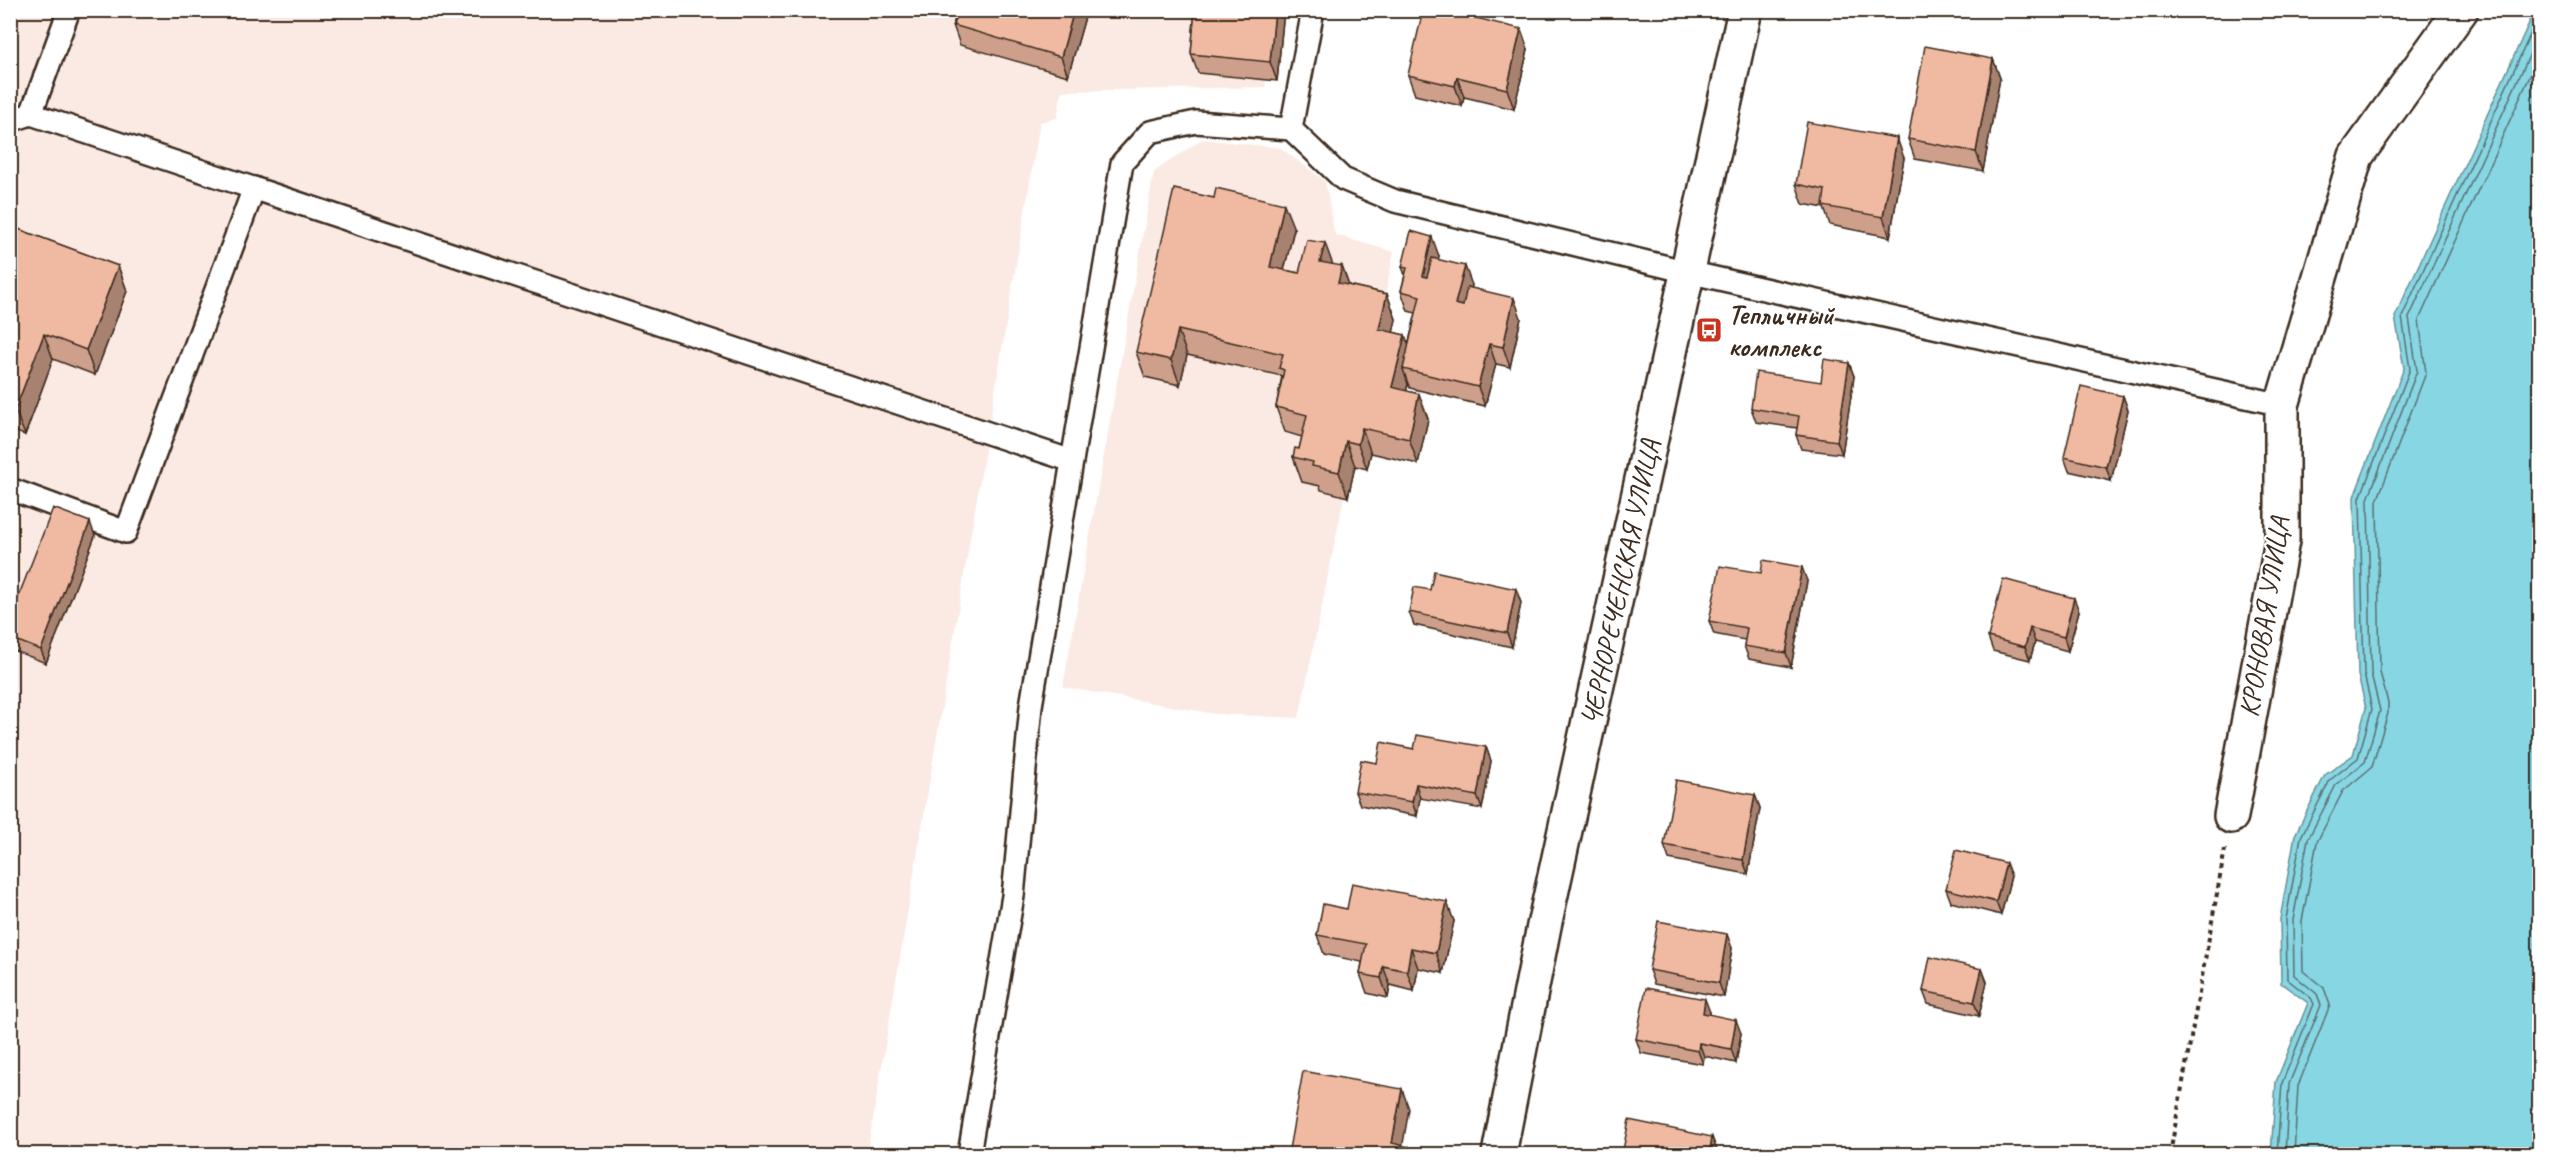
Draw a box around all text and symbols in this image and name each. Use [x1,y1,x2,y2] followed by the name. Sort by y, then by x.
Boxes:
[1728,297,1836,364] place label: Тепличный комплекс
[1694,315,1724,345] bus stop icon: Тепличный комплекс
[1573,435,1668,728] street label: ЧЕРНОРЕЧЕНСКАЯ УЛИЦА
[2231,513,2297,719] street label: КРОНОВАЯ УЛИЦА

